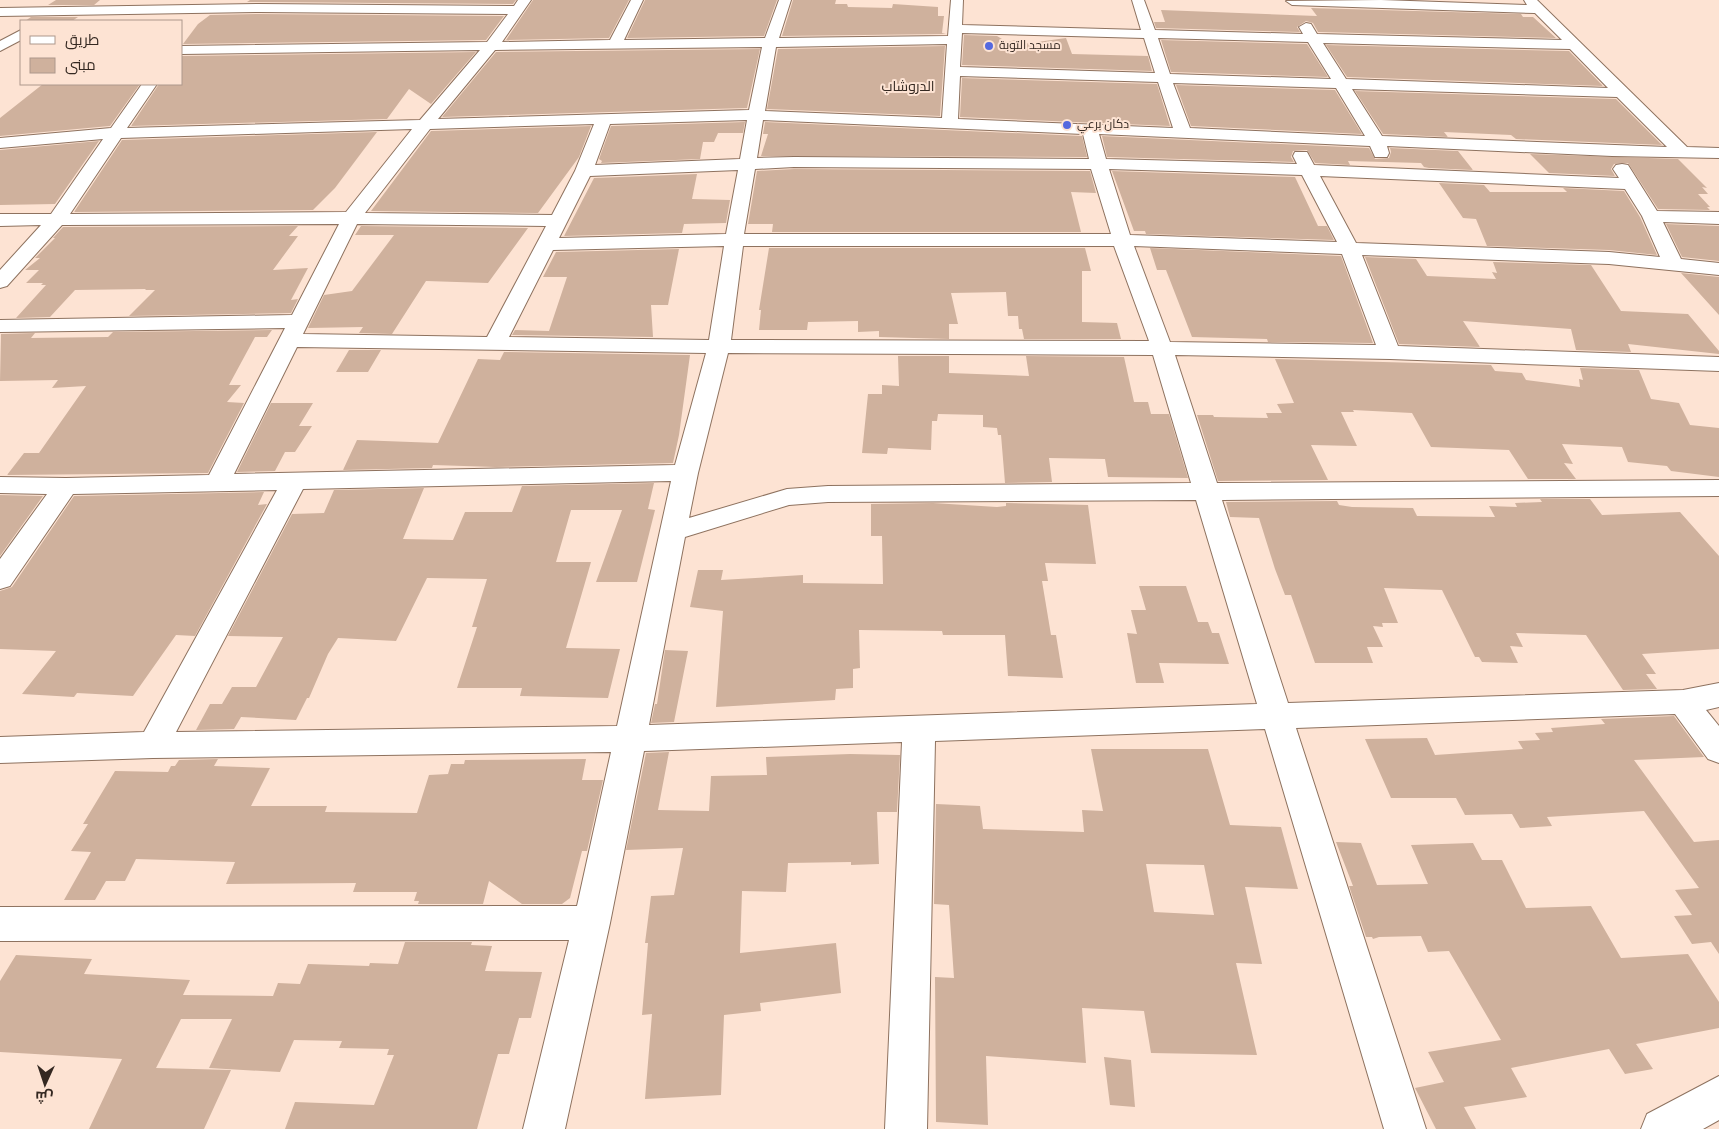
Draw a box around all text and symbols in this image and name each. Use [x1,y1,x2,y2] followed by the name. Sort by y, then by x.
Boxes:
[20,20,182,85] legend
[65,32,99,51] text: طريق
[999,38,1061,54] place label: مسجد التوبة
[983,40,995,52] marker: مسجد التوبة
[65,57,96,76] text: مبنى
[881,79,935,96] district label: الدروشاب
[1077,117,1129,134] place label: دكان برعي
[1061,119,1073,131] marker: دكان برعي
[20,1059,70,1109] north arrow
[35,1087,54,1105] text: ش

